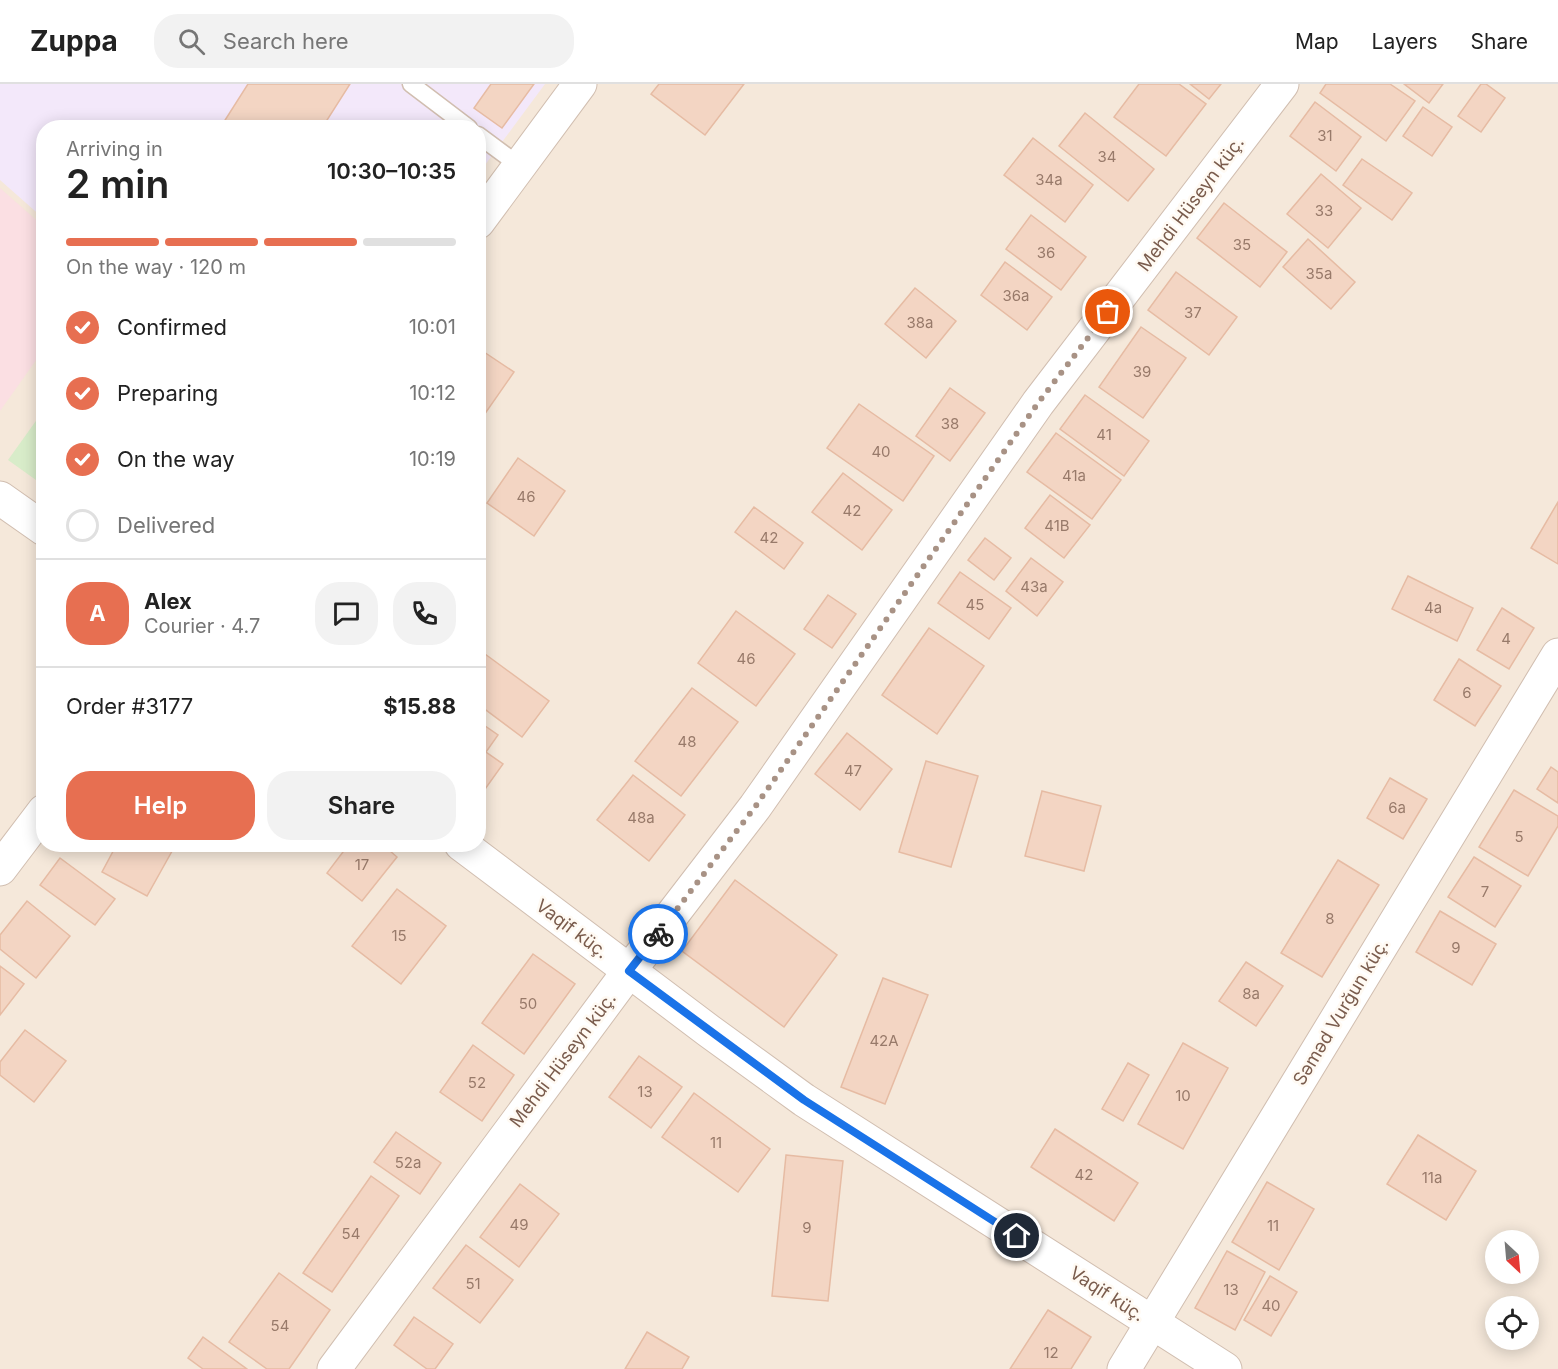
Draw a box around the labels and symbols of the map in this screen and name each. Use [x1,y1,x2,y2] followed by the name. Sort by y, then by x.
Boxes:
[1317,126,1333,145] house number: 31
[1133,132,1248,275] street label: Mehdi Hüseyn küç.
[1098,147,1116,166] house number: 34
[1035,170,1063,189] house number: 34a
[1315,201,1333,220] house number: 33
[1233,235,1251,254] house number: 35
[1037,243,1055,262] house number: 36
[1306,264,1332,283] house number: 35a
[1003,286,1030,305] house number: 36a
[1082,286,1133,337] pin
[1184,303,1202,322] house number: 37
[907,313,933,332] house number: 38a
[1133,362,1151,381] house number: 39
[941,414,959,433] house number: 38
[1096,425,1112,444] house number: 41
[871,442,891,461] house number: 40
[1062,466,1086,485] house number: 41a
[517,487,536,506] house number: 46
[843,501,861,520] house number: 42
[1044,516,1070,535] house number: 41B
[760,528,778,547] house number: 42
[1020,577,1048,596] house number: 43a
[966,595,984,614] house number: 45
[1424,598,1442,617] house number: 4a
[1501,629,1511,648] house number: 4
[737,649,756,668] house number: 46
[1462,683,1472,702] house number: 6
[678,732,696,751] house number: 48
[844,761,862,780] house number: 47
[1388,798,1406,817] house number: 6a
[627,808,655,827] house number: 48a
[1514,827,1524,846] house number: 5
[355,855,369,874] house number: 17
[1481,882,1489,901] house number: 7
[532,895,612,962] street label: Vaqif küç.
[628,904,688,964] courier
[1325,909,1335,928] house number: 8
[391,926,407,945] house number: 15
[1288,935,1393,1089] street label: Səməd Vurğun küç.
[1451,938,1461,957] house number: 9
[1242,984,1260,1003] house number: 8a
[505,988,620,1131] street label: Mehdi Hüseyn küç.
[519,994,537,1013] house number: 50
[869,1031,899,1050] house number: 42A
[468,1073,486,1092] house number: 52
[637,1082,653,1101] house number: 13
[1175,1086,1191,1105] house number: 10
[710,1133,722,1152] house number: 11
[395,1153,421,1172] house number: 52a
[1075,1165,1093,1184] house number: 42
[1422,1168,1442,1187] house number: 11a
[991,1210,1042,1261] pin
[510,1215,529,1234] house number: 49
[1267,1216,1279,1235] house number: 11
[802,1218,812,1237] house number: 9
[342,1224,360,1243] house number: 54
[1485,1230,1539,1284] north arrow
[1066,1262,1149,1325] street label: Vaqif küç.
[465,1274,481,1293] house number: 51
[1223,1280,1239,1299] house number: 13
[1261,1296,1281,1315] house number: 40
[271,1316,289,1335] house number: 54
[1043,1343,1059,1362] house number: 12

